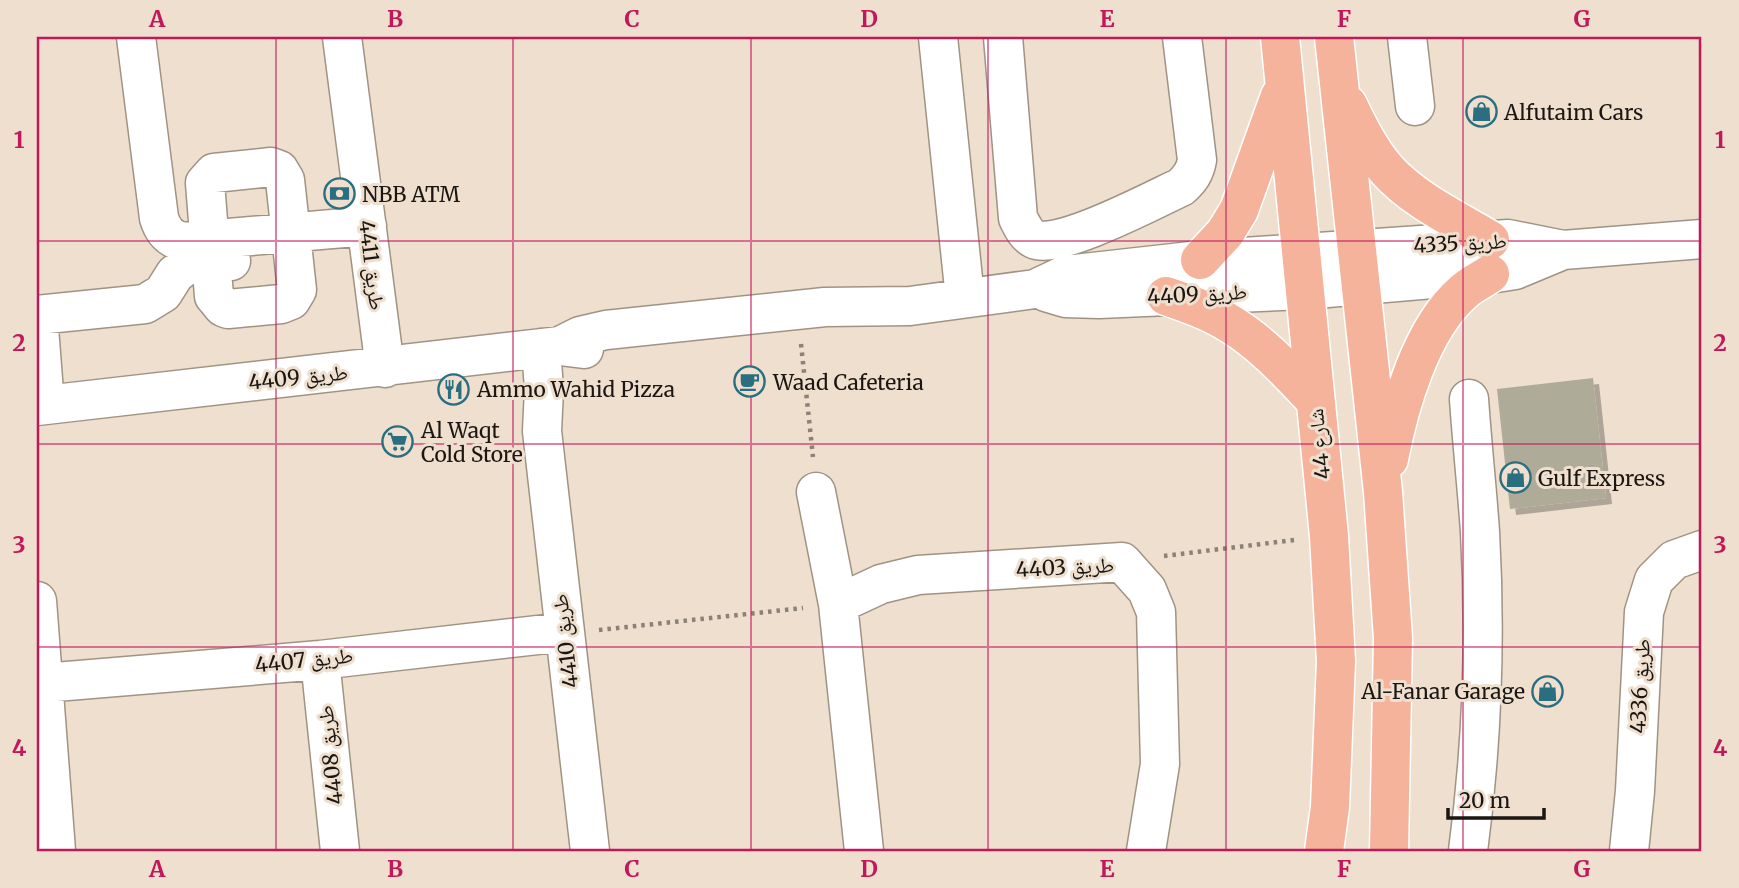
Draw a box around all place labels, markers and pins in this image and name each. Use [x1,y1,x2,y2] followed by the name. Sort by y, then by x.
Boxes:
[1464,95,1498,129] shop icon: Alfutaim Cars
[1503,99,1643,126] place label: Alfutaim Cars
[322,177,356,211] bank icon: NBB ATM
[362,181,460,208] place label: NBB ATM
[733,365,767,399] cafe icon: Waad Cafeteria
[772,369,924,396] place label: Waad Cafeteria
[437,372,471,406] restaurant icon: Ammo Wahid Pizza
[476,376,675,403] place label: Ammo Wahid Pizza
[420,417,523,468] place label: Al Waqt Cold Store
[381,425,415,459] supermarket icon: Al Waqt Cold Store
[1498,461,1532,495] shop icon: Gulf Express
[1538,465,1665,492] place label: Gulf Express
[1531,674,1565,708] shop icon: Al-Fanar Garage
[1360,678,1525,705] place label: Al-Fanar Garage

